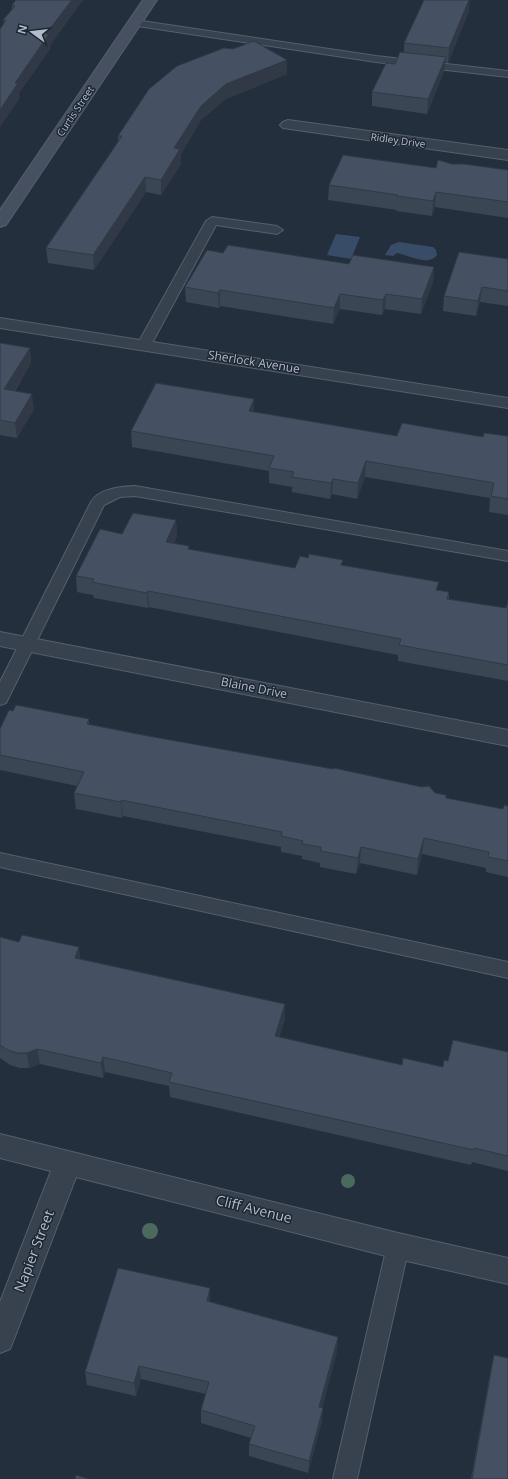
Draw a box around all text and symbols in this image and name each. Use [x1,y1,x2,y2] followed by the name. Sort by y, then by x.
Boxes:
[12,12,52,52] north arrow
[13,23,30,36] text: N
[53,83,97,139] street label: Curtis Street
[370,129,427,151] street label: Ridley Drive
[207,346,301,377] street label: Sherlock Avenue
[220,673,289,702] street label: Blaine Drive
[214,1190,294,1227] street label: Cliff Avenue
[9,1207,58,1295] street label: Napier Street

